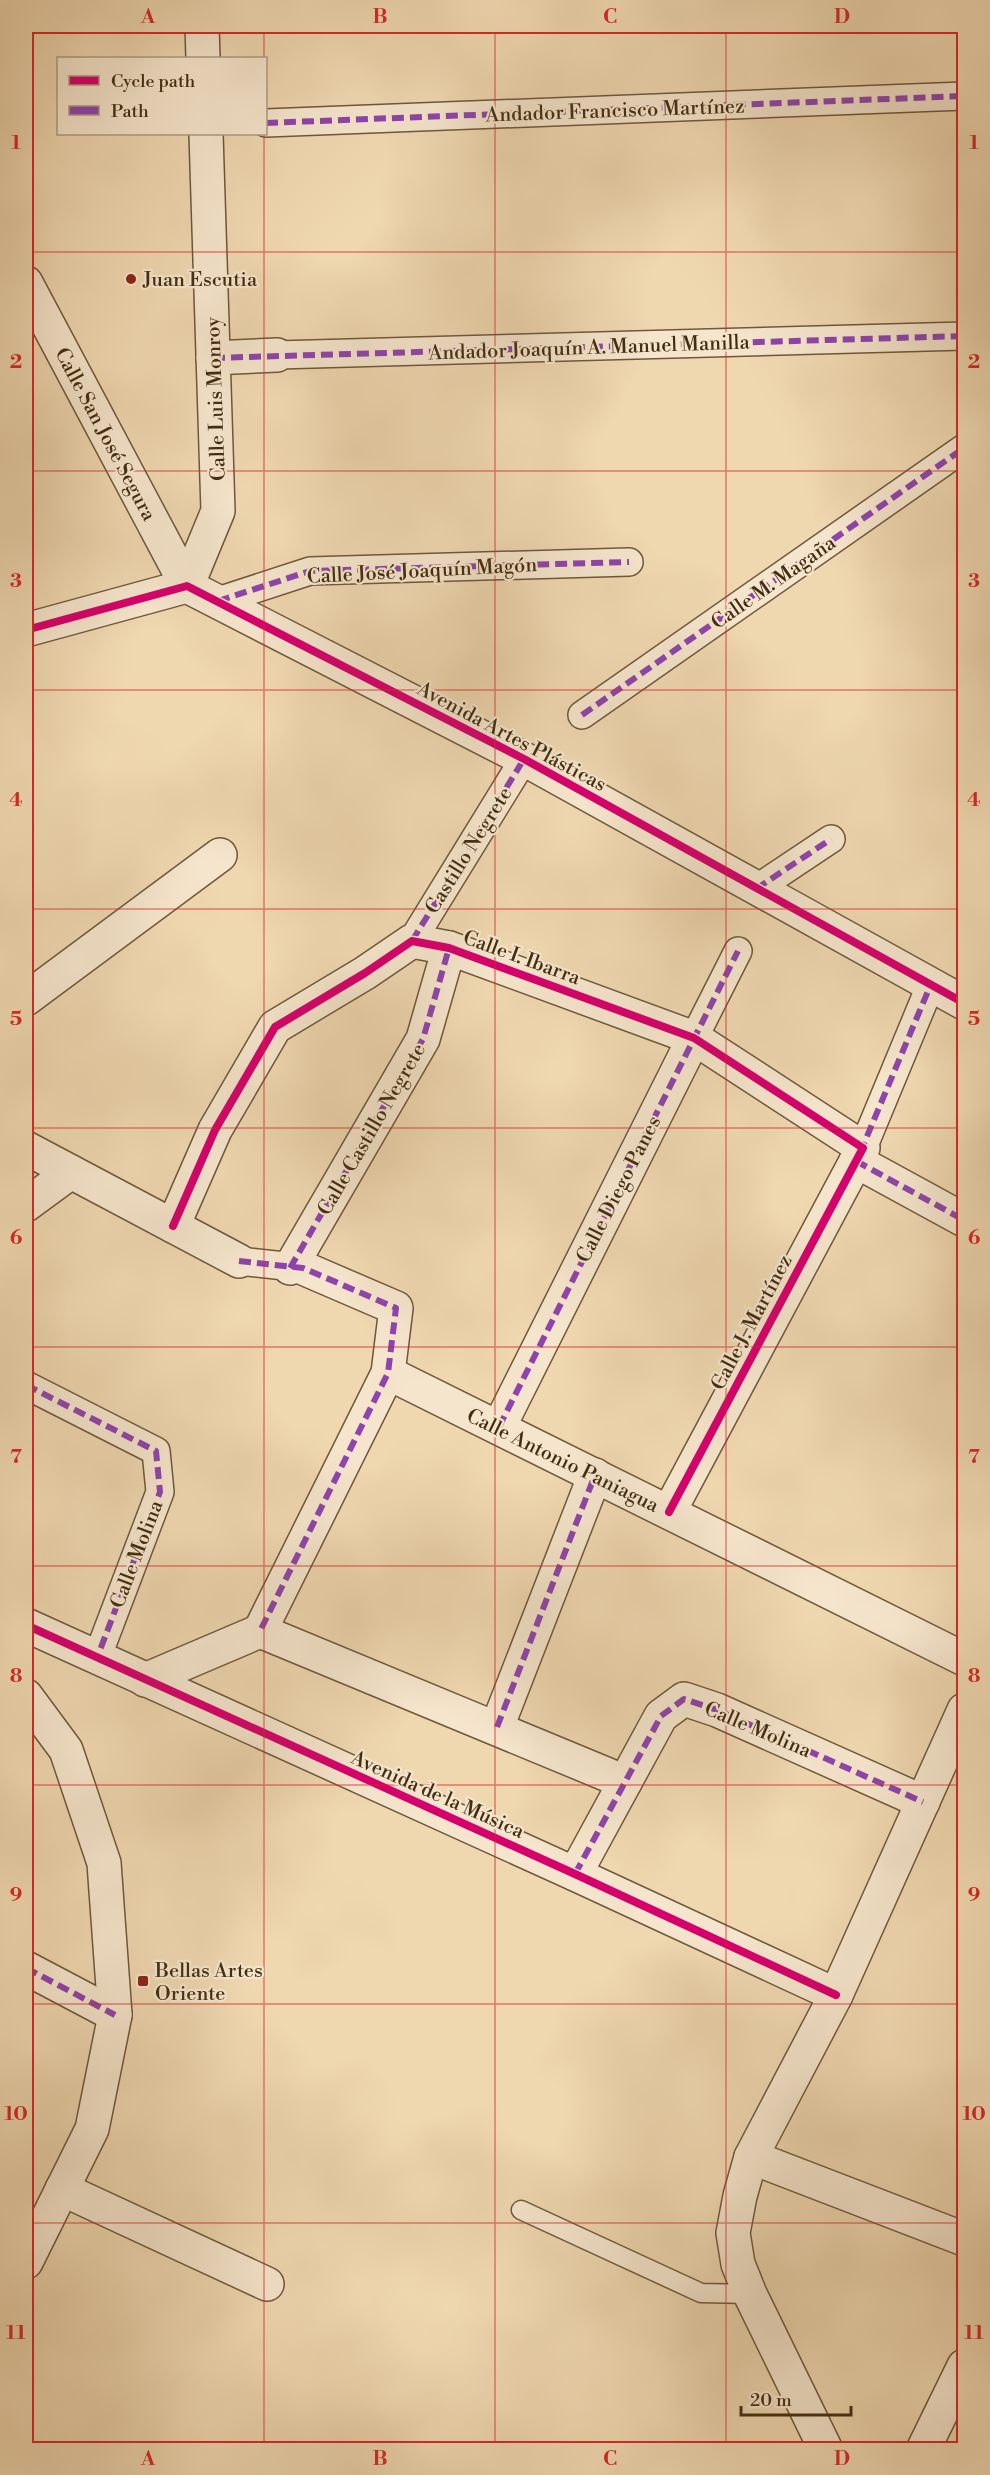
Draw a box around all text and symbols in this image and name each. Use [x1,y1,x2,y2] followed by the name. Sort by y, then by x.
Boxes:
[140,5,156,30] text: A
[372,5,388,30] text: B
[603,5,617,30] text: C
[834,5,850,30] text: D
[57,57,267,135] legend
[111,70,195,93] text: Cycle path
[484,94,745,129] street label: Andador Francisco Martínez
[111,100,149,123] text: Path
[11,131,21,156] text: 1
[969,131,979,156] text: 1
[142,268,258,293] place label: Juan Escutia
[124,272,138,286] marker: Juan Escutia
[201,316,232,481] street label: Calle Luis Monroy
[427,330,751,367] street label: Andador Joaquín A. Manuel Manilla
[48,344,161,526] street label: Calle San José Segura
[10,350,22,375] text: 2
[968,350,980,375] text: 2
[707,530,842,636] street label: Calle M. Magaña
[306,553,538,590] street label: Calle José Joaquín Magón
[10,569,22,594] text: 3
[968,569,980,594] text: 3
[412,676,610,798] street label: Avenida Artes Plásticas
[420,783,518,919] street label: Castillo Negrete
[9,788,23,813] text: 4
[967,788,981,813] text: 4
[459,926,584,991] street label: Calle I. Ibarra
[10,1007,22,1032] text: 5
[968,1007,980,1032] text: 5
[313,1039,432,1220] street label: Calle Castillo Negrete
[572,1112,667,1267] street label: Calle Diego Panes
[10,1226,23,1251] text: 6
[968,1226,981,1251] text: 6
[706,1251,799,1395] street label: Calle J. Martínez
[462,1404,663,1519] street label: Calle Antonio Paniagua
[10,1445,22,1470] text: 7
[968,1445,980,1470] text: 7
[105,1496,170,1612] street label: Calle Molina
[10,1664,23,1689] text: 8
[968,1664,981,1689] text: 8
[700,1697,815,1764] street label: Calle Molina
[346,1746,529,1845] street label: Avenida de la Música
[10,1883,22,1908] text: 9
[968,1883,980,1908] text: 9
[154,1959,263,2007] place label: Bellas Artes Oriente
[136,1974,150,1988] marker: Bellas Artes Oriente
[4,2102,28,2127] text: 10
[962,2102,986,2127] text: 10
[6,2321,26,2346] text: 11
[964,2321,984,2346] text: 11
[741,2379,850,2417] scale bar
[750,2389,792,2412] text: 20 m
[140,2447,156,2472] text: A
[372,2447,388,2472] text: B
[603,2447,617,2472] text: C
[834,2447,850,2472] text: D

